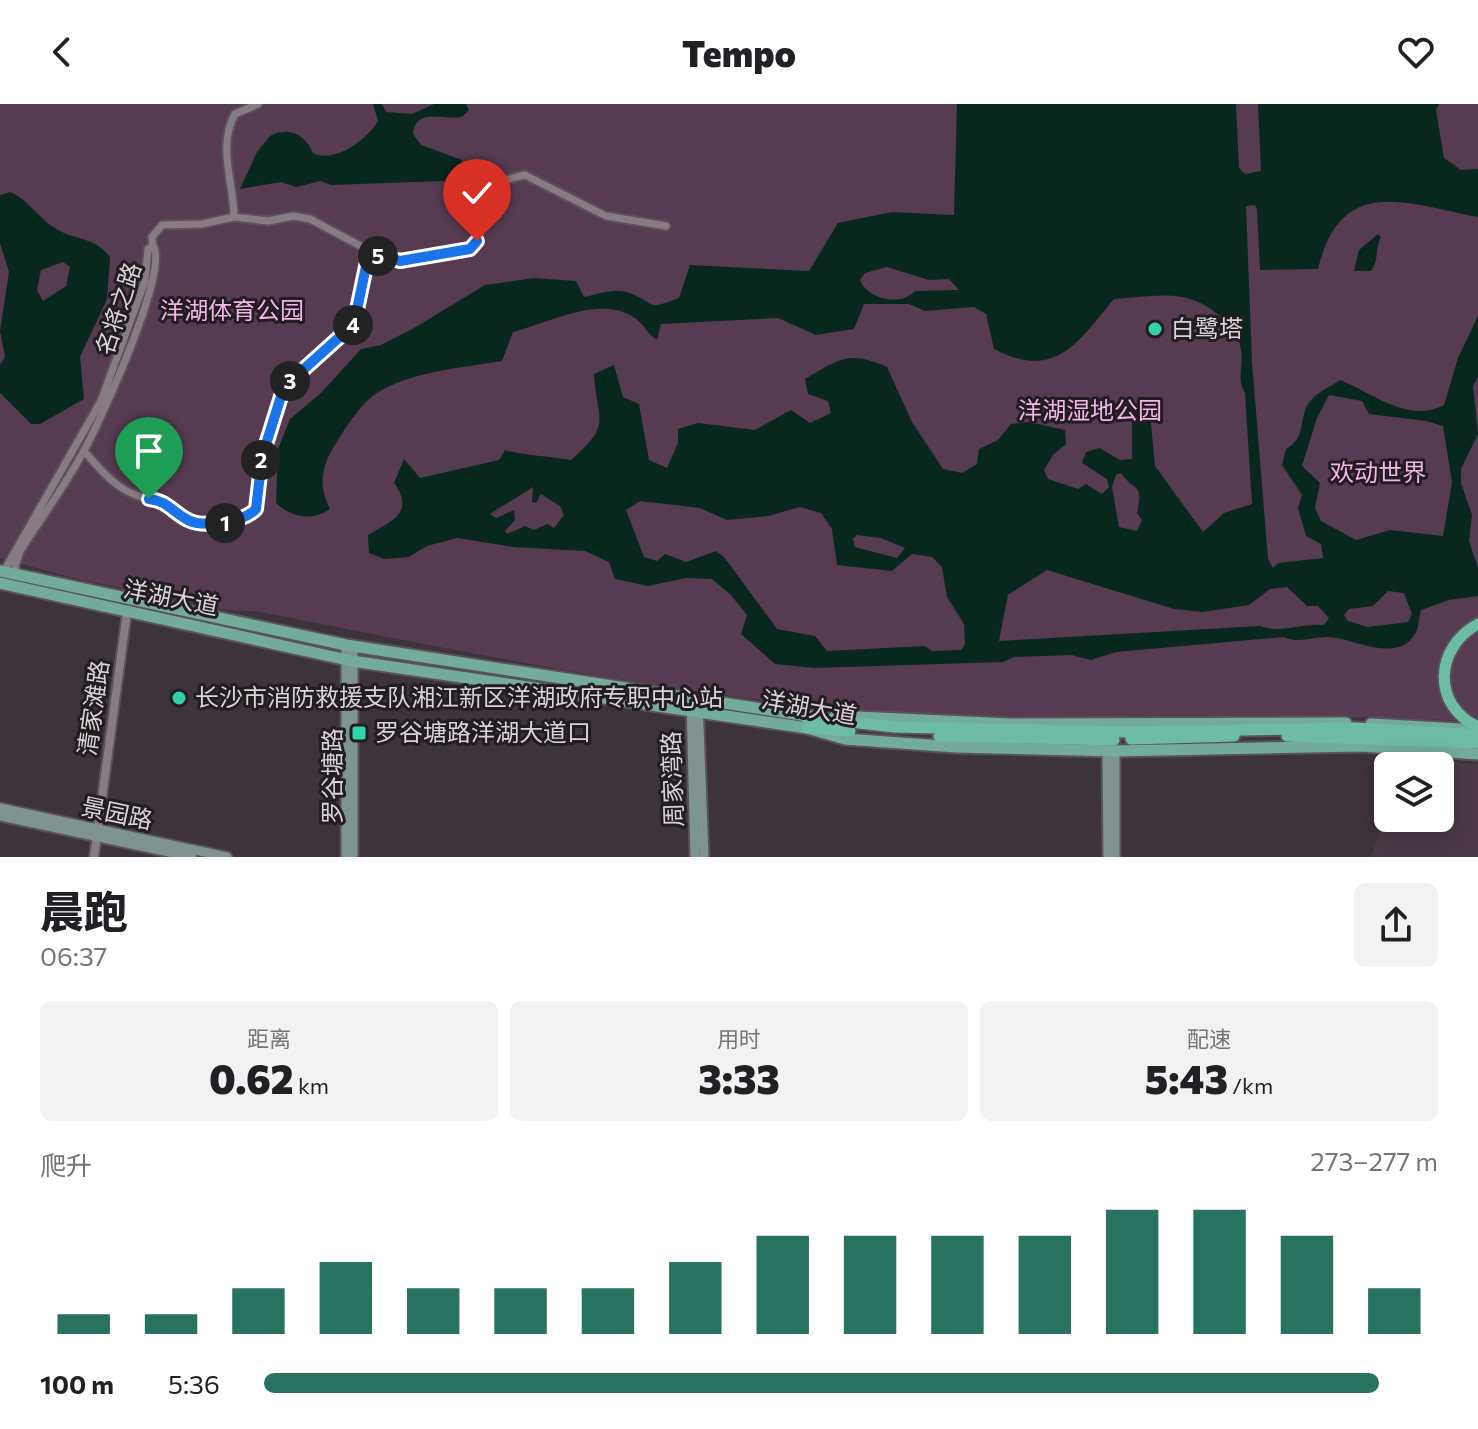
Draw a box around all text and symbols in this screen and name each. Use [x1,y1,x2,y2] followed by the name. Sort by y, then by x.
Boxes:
[40,30,84,74] icon: back
[682,30,796,74] text: Tempo
[1394,30,1438,74] icon: heart
[443,159,511,241] pin
[455,171,499,215] icon: check
[358,236,398,276] pin: 5
[372,242,384,269] text: 5
[89,258,146,359] street label: 名将之路
[160,295,304,324] park label: 洋湖体育公园
[333,305,373,345] pin: 4
[346,311,360,338] text: 4
[1171,313,1243,342] place label: 白鹭塔
[1146,320,1164,338] marker: 白鹭塔
[270,361,310,401] pin: 3
[284,367,296,394] text: 3
[1018,395,1162,424] park label: 洋湖湿地公园
[115,417,183,499] pin
[127,429,171,473] icon: arrive
[241,440,281,480] pin: 2
[255,446,267,473] text: 2
[1330,457,1426,486] park label: 欢动世界
[205,503,245,543] pin: 1
[220,509,230,536] text: 1
[121,573,221,620] street label: 洋湖大道
[71,658,114,757] street label: 清家滩路
[195,682,723,711] place label: 长沙市消防救援支队湘江新区洋湖政府专职中心站
[759,684,859,729] street label: 洋湖大道
[170,689,188,707] marker: 长沙市消防救援支队湘江新区洋湖政府专职中心站
[375,717,591,746] place label: 罗谷塘路洋湖大道口
[350,724,368,742] marker: 罗谷塘路洋湖大道口
[317,728,346,824] street label: 罗谷塘路
[655,731,688,828] street label: 周家湾路
[1374,752,1454,832] map controls
[1374,752,1454,832] button: layers
[79,791,156,834] street label: 景园路
[40,883,128,937] text: 晨跑
[1354,883,1438,967] button: share
[40,940,107,971] text: 06:37
[247,1025,291,1052] text: 距离
[717,1025,761,1052] text: 用时
[1187,1025,1231,1052] text: 配速
[209,1053,294,1102] text: 0.62
[698,1053,780,1102] text: 3:33
[1145,1053,1228,1102] text: 5:43
[294,1072,329,1099] text: km
[1228,1072,1273,1099] text: /km
[1310,1145,1438,1176] text: 273–277 m
[40,1149,92,1180] text: 爬升
[40,1368,114,1399] text: 100 m
[168,1368,220,1399] text: 5:36

